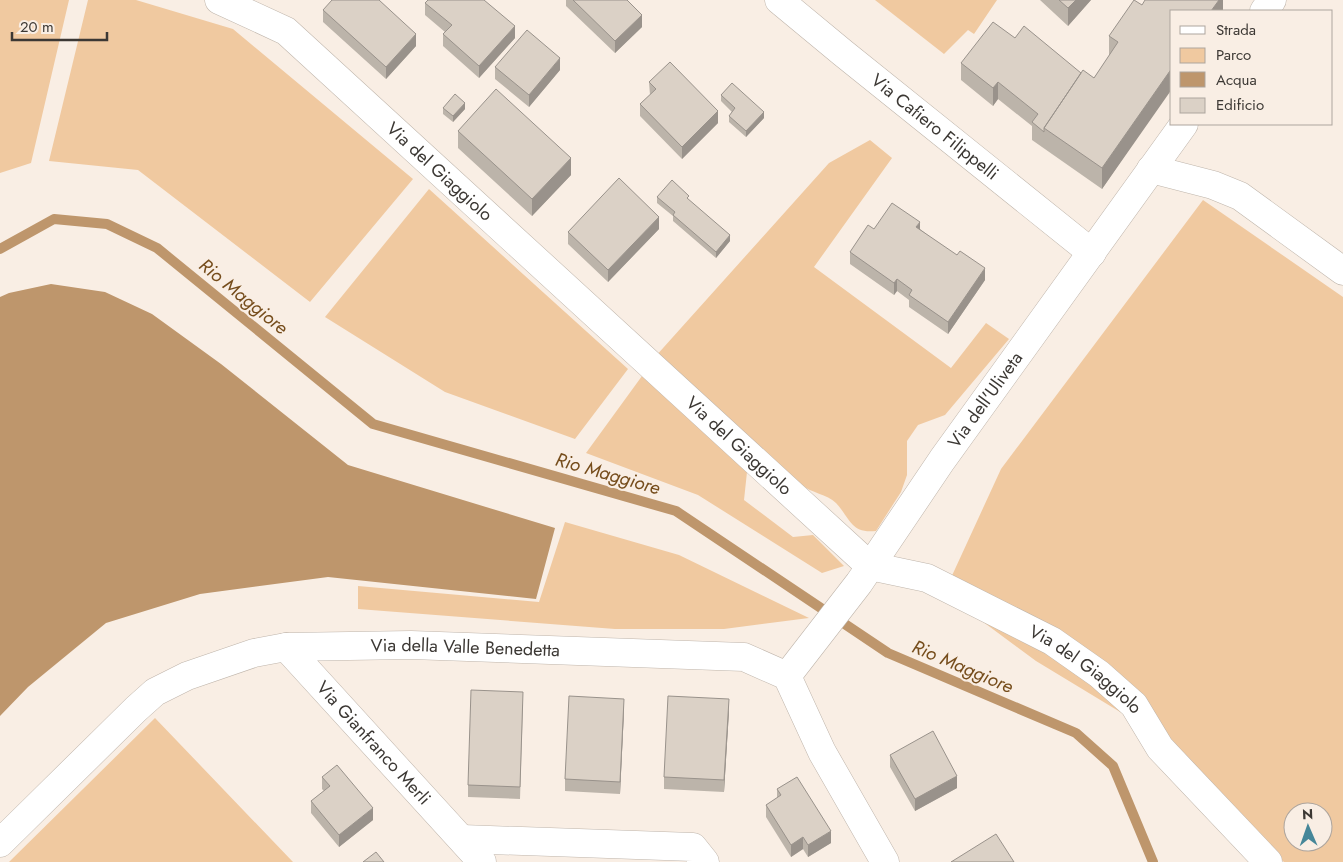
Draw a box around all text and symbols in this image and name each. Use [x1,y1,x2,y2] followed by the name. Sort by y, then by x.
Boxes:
[12,10,108,42] scale bar
[1170,10,1333,125] legend
[20,16,54,38] text: 20 m
[1216,19,1256,41] text: Strada
[1216,44,1251,66] text: Parco
[865,67,1004,186] street label: Via Cafiero Filippelli
[1216,69,1257,91] text: Acqua
[1216,94,1264,116] text: Edificio
[381,116,499,227] street label: Via del Giaggiolo
[193,252,294,341] water label: Rio Maggiore
[941,346,1029,454] street label: Via dell'Uliveta
[680,390,798,502] street label: Via del Giaggiolo
[552,446,664,501] water label: Rio Maggiore
[1025,619,1149,719] street label: Via del Giaggiolo
[371,632,560,663] street label: Via della Valle Benedetta
[908,633,1018,700] water label: Rio Maggiore
[310,675,437,811] street label: Via Gianfranco Merli
[1283,802,1333,852] north arrow
[1302,804,1313,824] text: N

